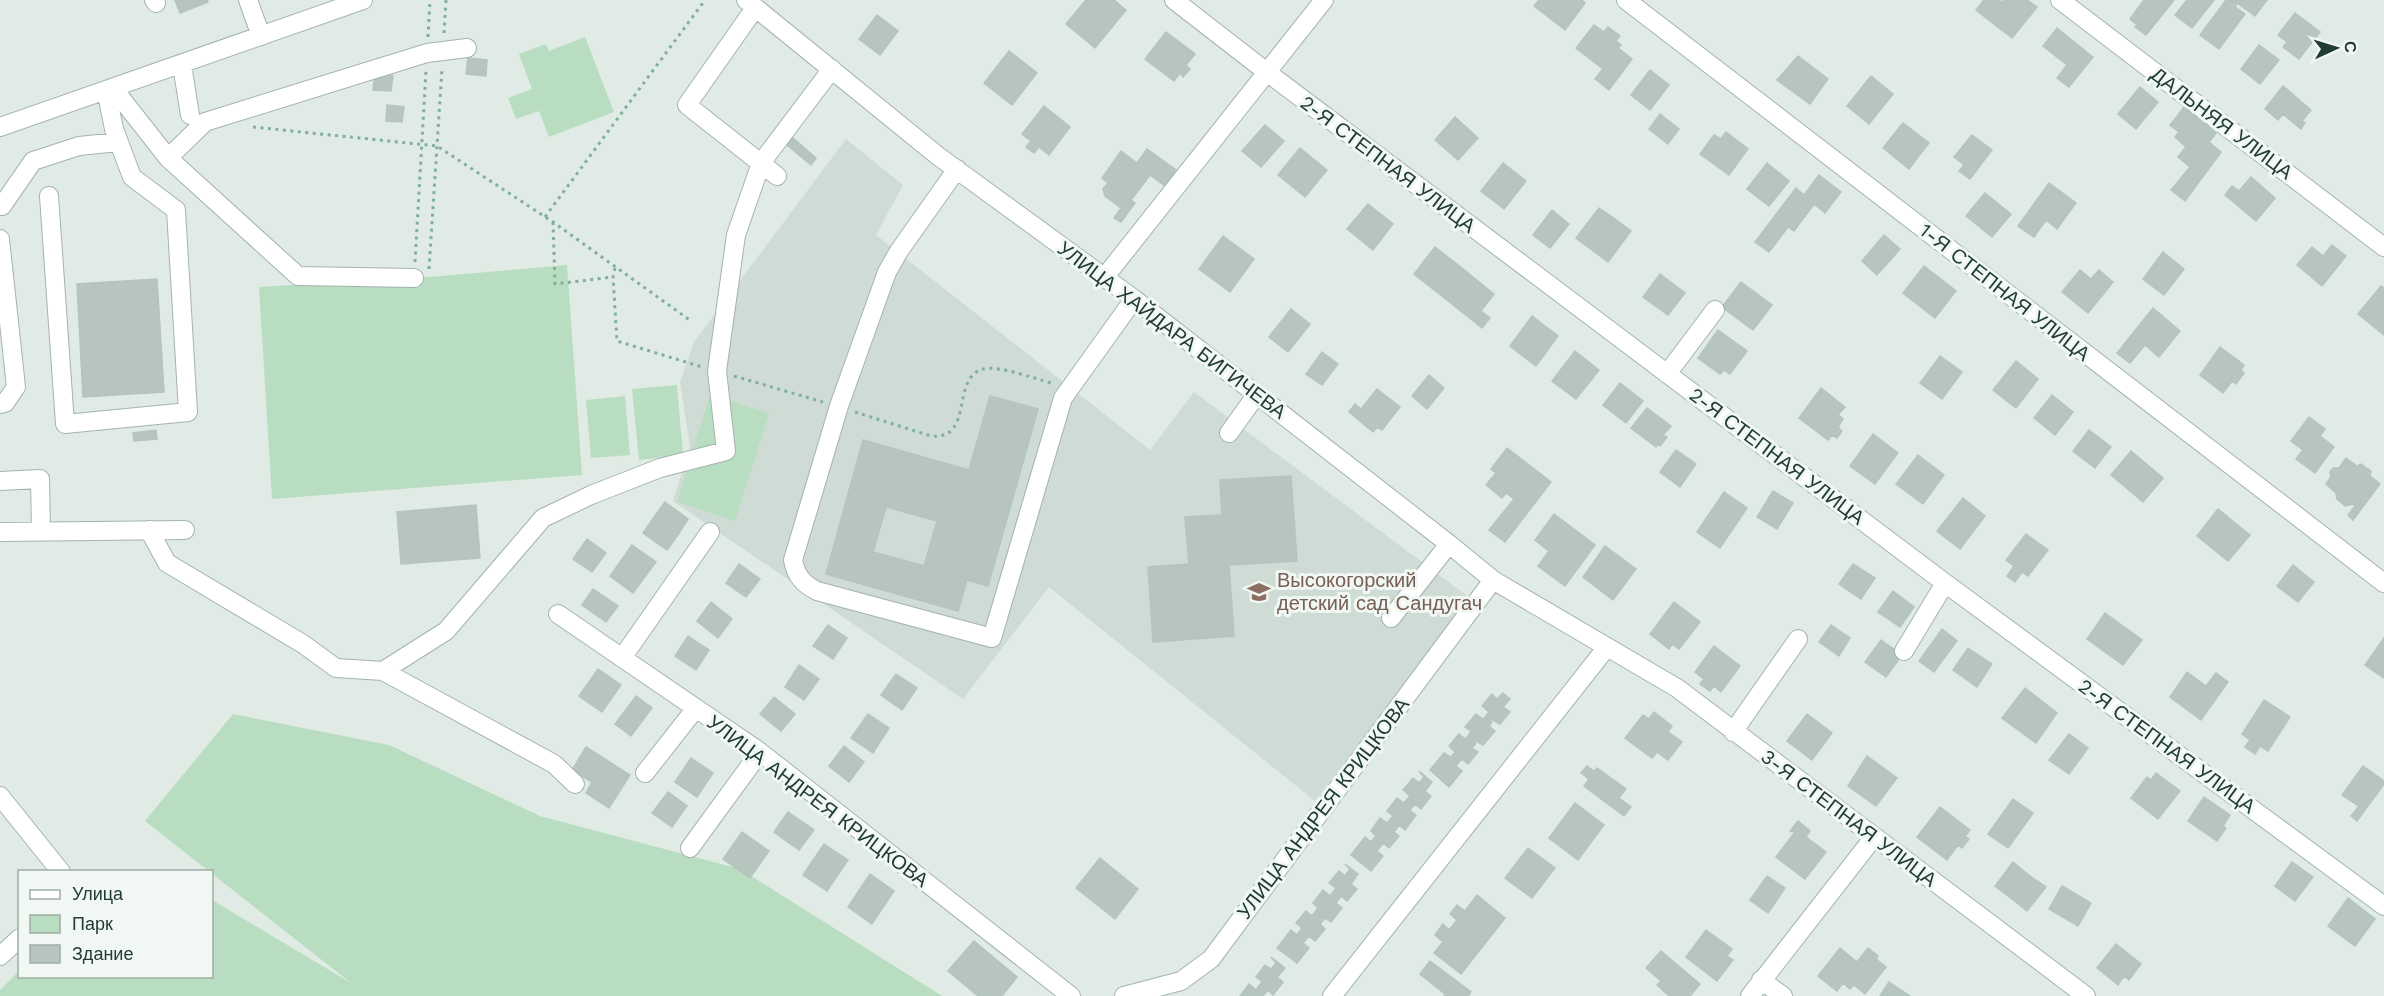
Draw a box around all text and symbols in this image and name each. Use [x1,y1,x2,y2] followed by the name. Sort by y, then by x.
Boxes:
[2306,18,2366,78] north arrow
[2341,41,2360,54] text: С
[2146,62,2298,185] street label: ДАЛЬНЯЯ УЛИЦА
[1296,90,1481,238] street label: 2-Я СТЕПНАЯ УЛИЦА
[1915,218,2096,366] street label: 1-Я СТЕПНАЯ УЛИЦА
[1053,236,1292,424] street label: УЛИЦА ХАЙДАРА БИГИЧЕВА
[1685,382,1870,530] street label: 2-Я СТЕПНАЯ УЛИЦА
[1277,568,1482,615] place label: Высокогорский детский сад Сандугач
[1246,579,1272,605] school or university icon: Высокогорский детский сад Сандугач
[2074,674,2261,819] street label: 2-Я СТЕПНАЯ УЛИЦА
[1232,692,1415,923] street label: УЛИЦА АНДРЕЯ КРИЦКОВА
[703,710,934,893] street label: УЛИЦА АНДРЕЯ КРИЦКОВА
[1756,744,1942,892] street label: 3-Я СТЕПНАЯ УЛИЦА
[18,870,213,978] legend
[72,883,124,904] text: Улица
[72,913,113,934] text: Парк
[72,943,133,964] text: Здание

